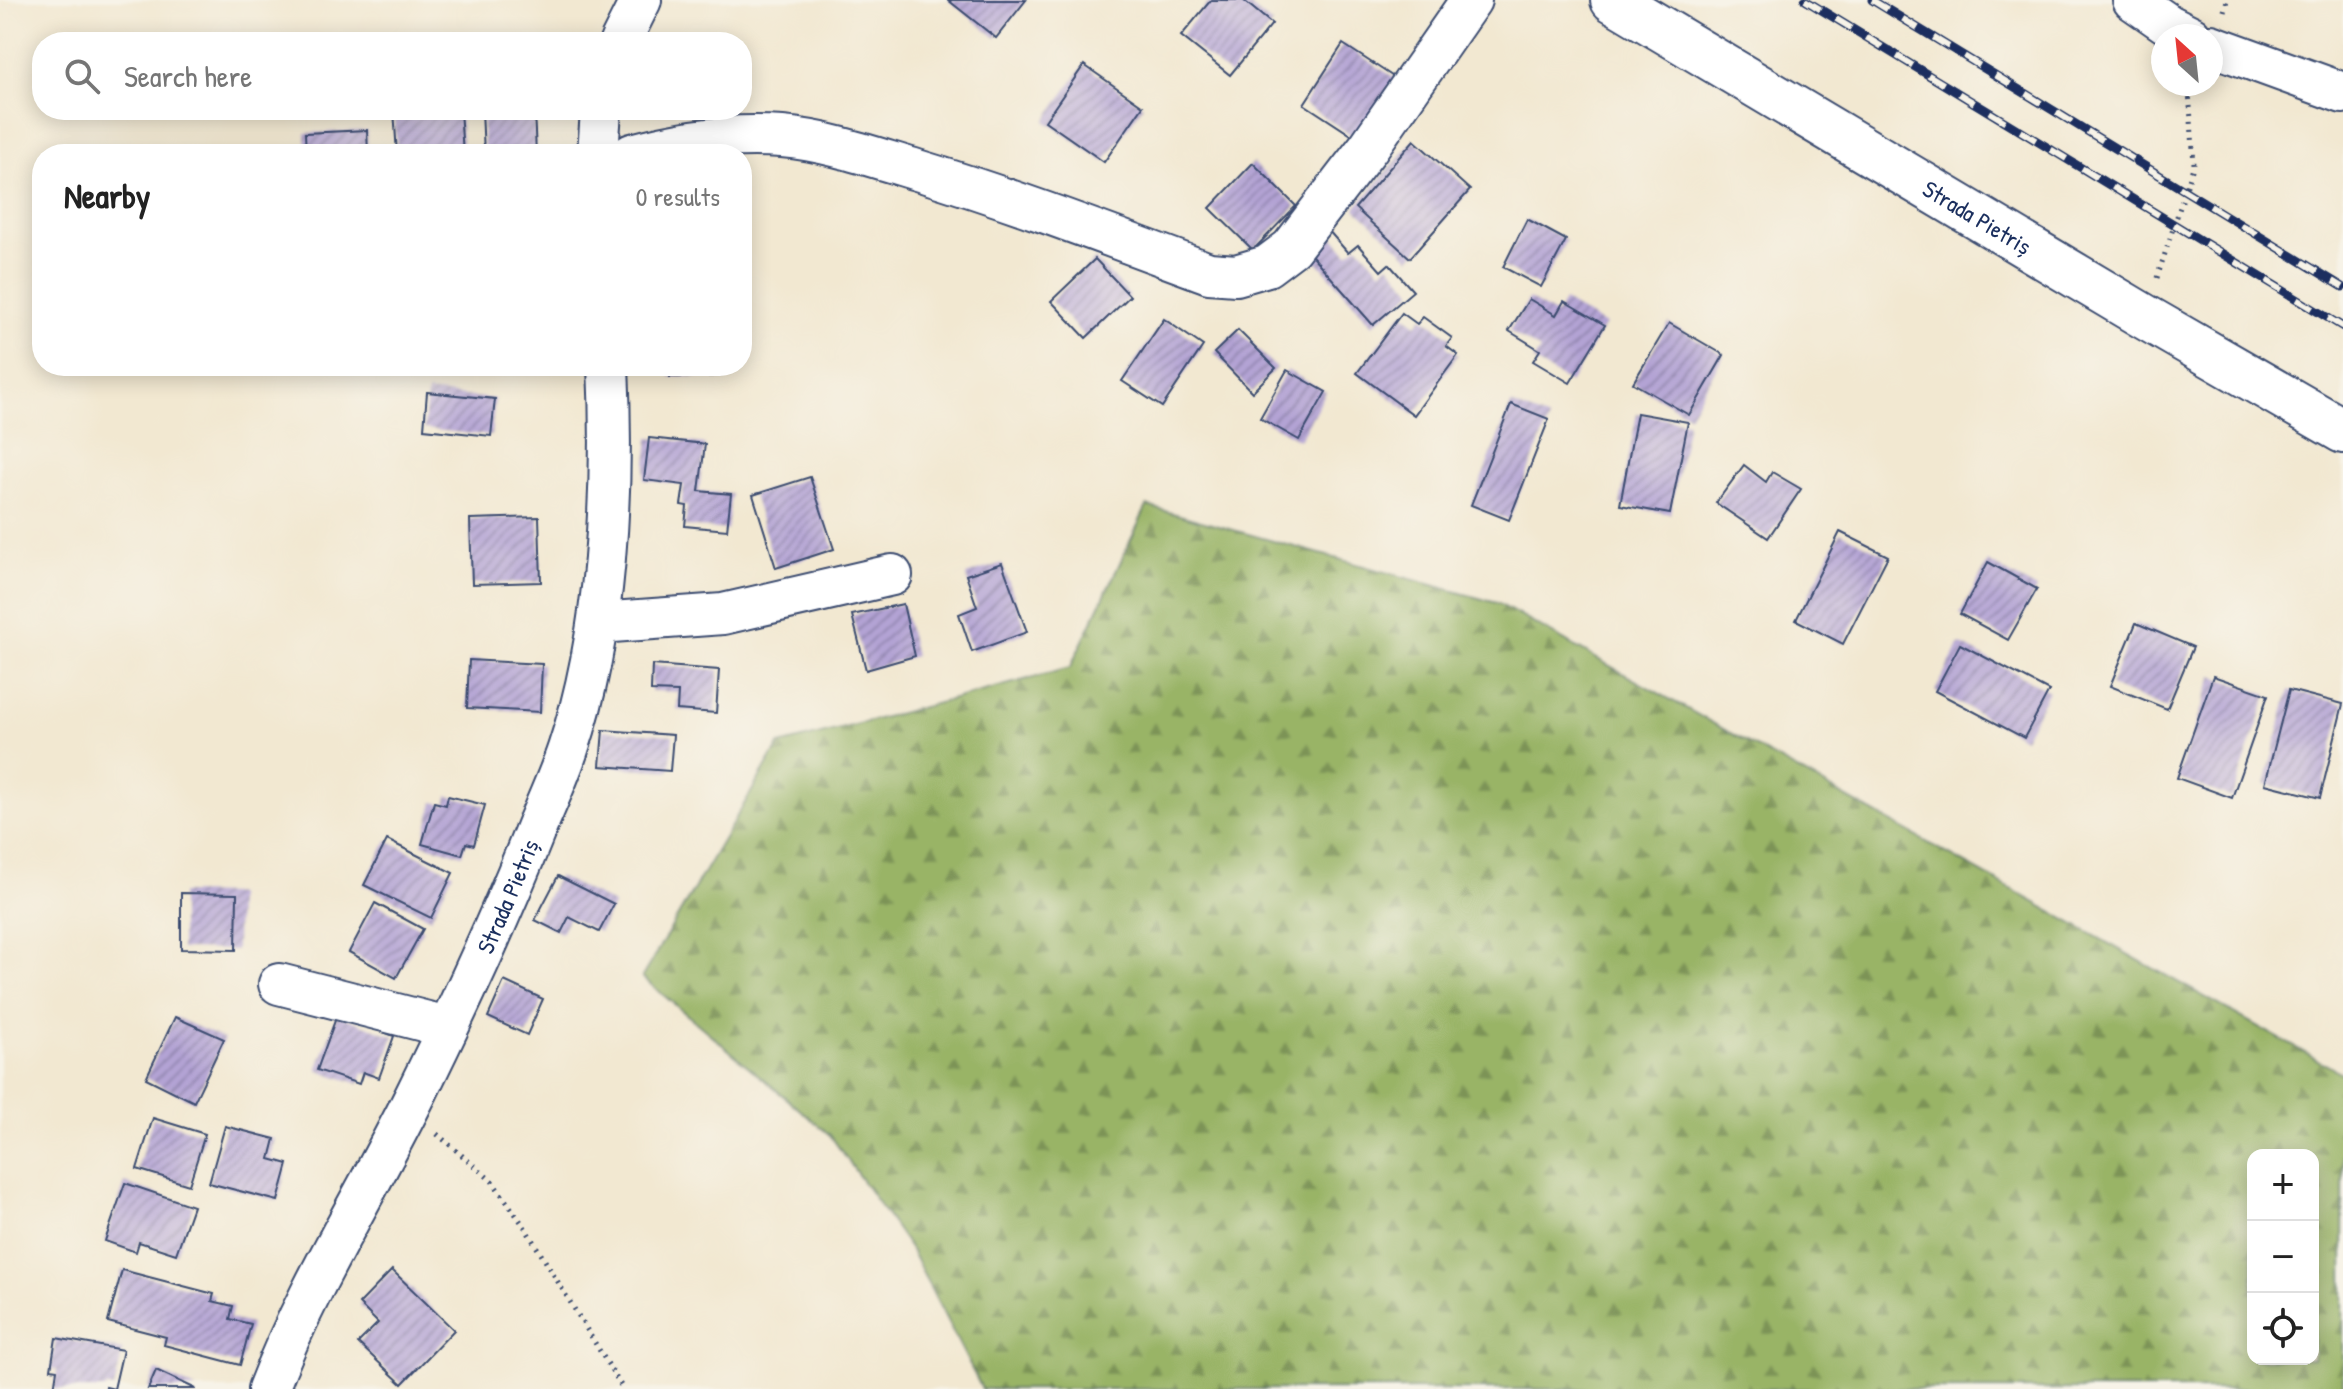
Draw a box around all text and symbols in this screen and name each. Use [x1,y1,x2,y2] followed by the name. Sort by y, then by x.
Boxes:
[2151,24,2223,96] north arrow
[32,32,752,120] search box
[60,54,104,98] icon: search
[124,56,252,96] text: Search here
[1917,172,2037,262] street label: Strada Pietriș
[64,173,150,219] text: Nearby
[636,179,720,214] text: 0 results
[469,835,546,958] street label: Strada Pietriș
[2247,1149,2319,1365] map controls
[2247,1149,2319,1221] button: +
[2247,1221,2319,1293] button: −
[2247,1293,2319,1365] button: locate

